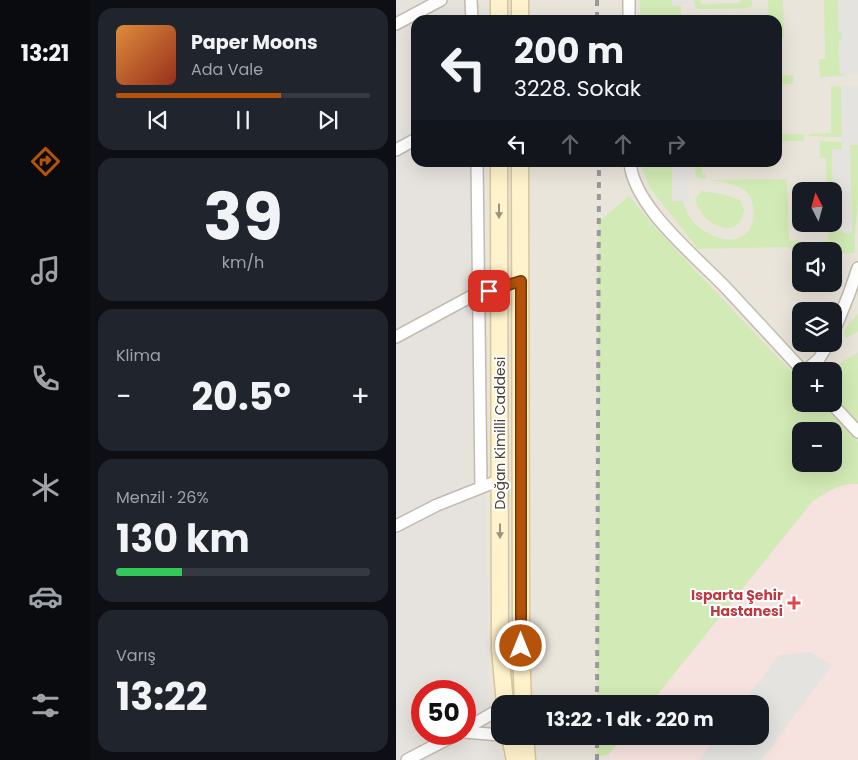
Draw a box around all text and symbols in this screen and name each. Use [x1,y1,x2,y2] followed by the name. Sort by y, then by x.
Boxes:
[514,26,624,75] text: 200 m
[191,29,318,56] text: Paper Moons
[431,35,496,100] icon: left
[21,38,69,69] text: 13:21
[191,58,263,81] text: Ada Vale
[514,73,641,104] text: 3228. Sokak
[144,106,172,134] icon: previous
[229,106,257,134] icon: pause
[314,106,342,134] icon: next
[503,130,531,158] icon: left
[556,130,584,158] icon: ahead
[609,130,637,158] icon: ahead
[662,130,690,158] icon: right
[28,144,63,179] icon: directions
[203,172,283,263] text: 39
[792,182,842,232] north arrow
[792,182,842,472] map controls
[495,203,503,219] one-way arrow
[792,242,842,292] button: sound
[222,251,264,274] text: km/h
[28,253,63,288] icon: music
[468,270,510,312] pin
[475,277,503,305] icon: arrive
[792,302,842,352] button: layers
[116,344,161,367] text: Klima
[490,357,510,509] street label: Doğan Kimilli Caddesi
[28,361,63,396] icon: phone
[792,362,842,412] button: +
[191,370,291,423] text: 20.5°
[116,377,131,416] text: −
[351,377,370,416] text: +
[792,422,842,472] button: −
[28,470,63,505] icon: climate
[116,486,209,509] text: Menzil · 26%
[116,512,250,565] text: 130 km
[496,523,504,539] one-way arrow
[28,579,63,614] icon: car
[691,585,783,621] place label: Isparta Şehir Hastanesi
[787,596,801,610] marker: Isparta Şehir Hastanesi
[494,619,546,671] position arrow
[116,644,156,667] text: Varış
[116,670,207,723] text: 13:22
[411,680,476,745] speed limit sign: 50
[28,688,63,723] icon: filters
[546,706,714,733] text: 13:22 · 1 dk · 220 m

